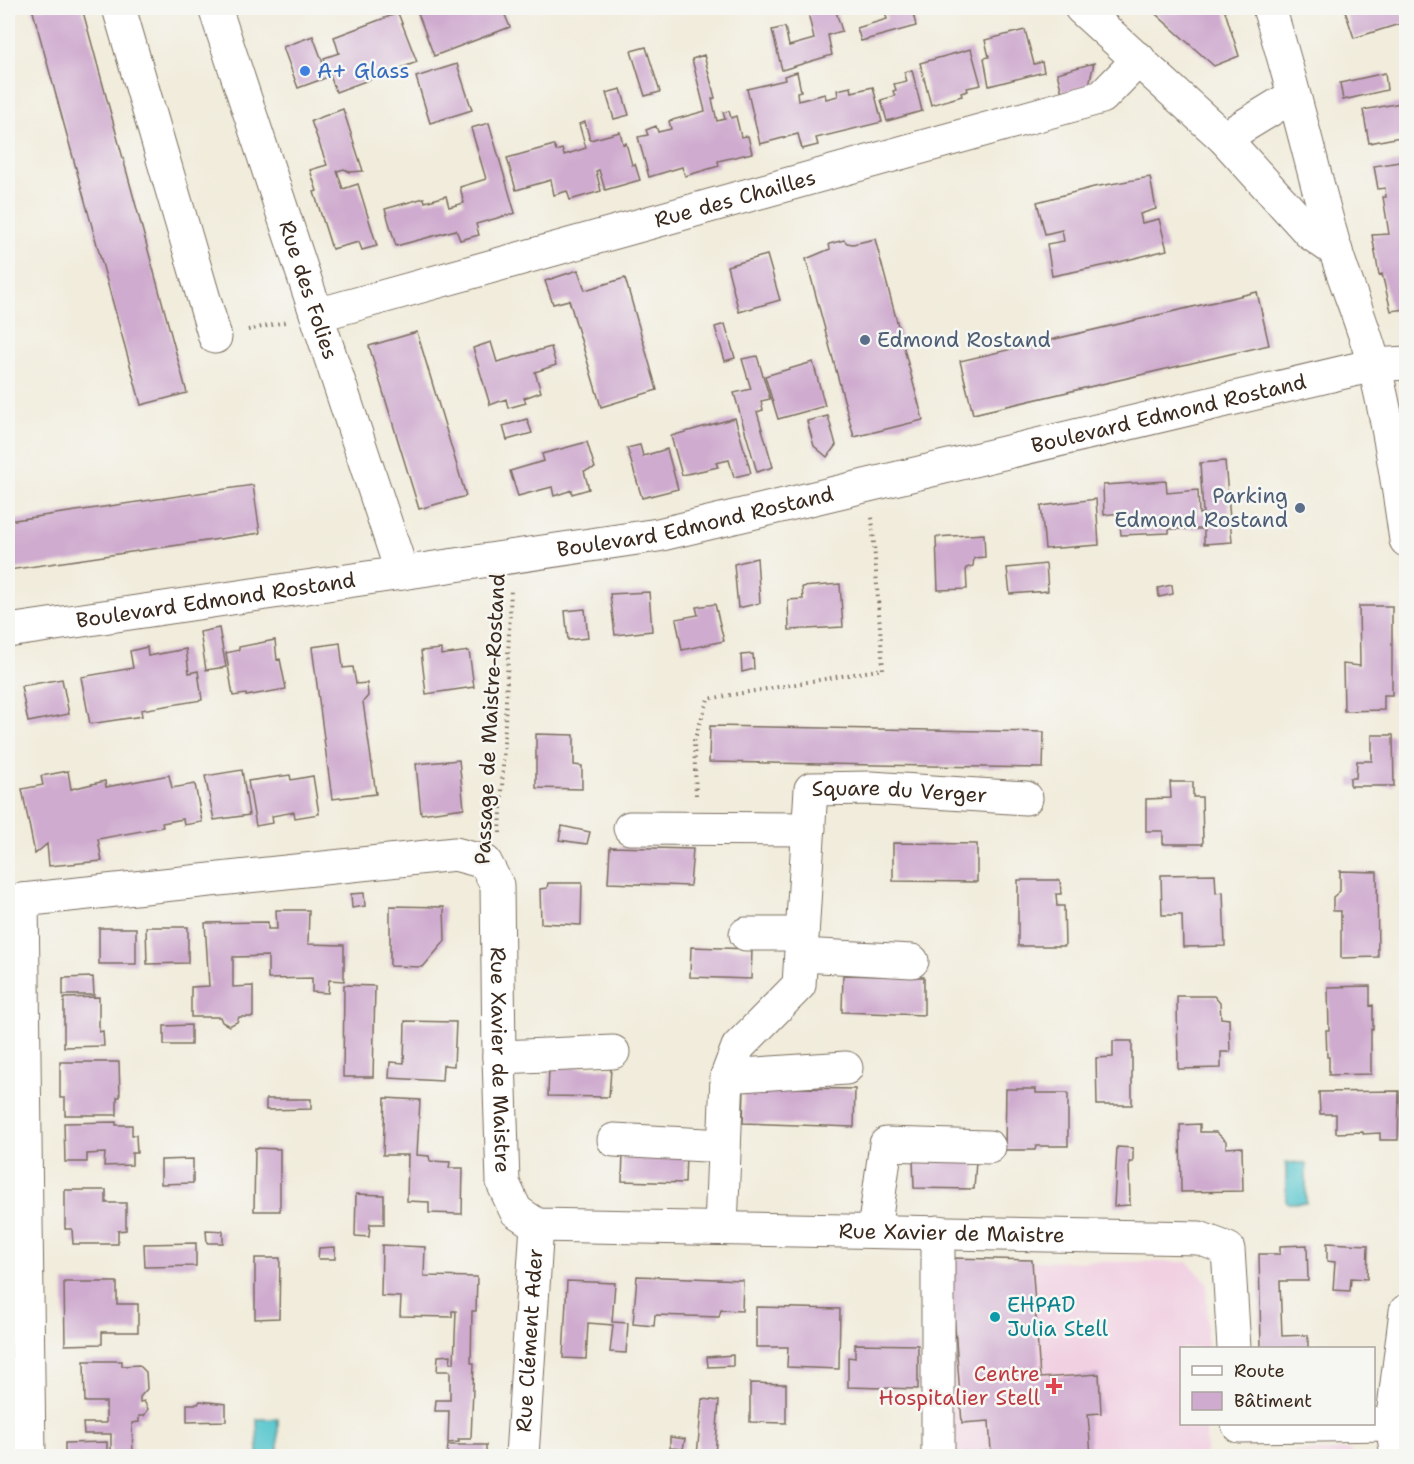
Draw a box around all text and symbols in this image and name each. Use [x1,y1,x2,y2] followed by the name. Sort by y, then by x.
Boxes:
[317,57,410,85] place label: A+ Glass
[298,64,312,78] marker: A+ Glass
[651,163,819,235] street label: Rue des Chailles
[272,217,344,363] street label: Rue des Folies
[877,326,1051,354] place label: Edmond Rostand
[858,333,872,347] marker: Edmond Rostand
[1028,368,1309,460] street label: Boulevard Edmond Rostand
[555,480,836,564] street label: Boulevard Edmond Rostand
[1114,482,1288,534] place label: Parking Edmond Rostand
[1293,501,1307,515] marker: Parking Edmond Rostand
[74,566,357,635] street label: Boulevard Edmond Rostand
[468,573,512,865] street label: Passage de Maistre-Rostand
[811,774,988,809] street label: Square du Verger
[484,947,517,1174] street label: Rue Xavier de Maistre
[838,1217,1065,1249] street label: Rue Xavier de Maistre
[510,1247,549,1433] street label: Rue Clément Ader
[1007,1291,1109,1343] place label: EHPAD Julia Stell
[988,1310,1002,1324] marker: EHPAD Julia Stell
[1180,1347,1375,1425] legend
[1234,1359,1285,1383] text: Route
[879,1360,1041,1412] place label: Centre Hospitalier Stell
[1045,1377,1063,1395] marker: Centre Hospitalier Stell
[1234,1389,1312,1413] text: Bâtiment

